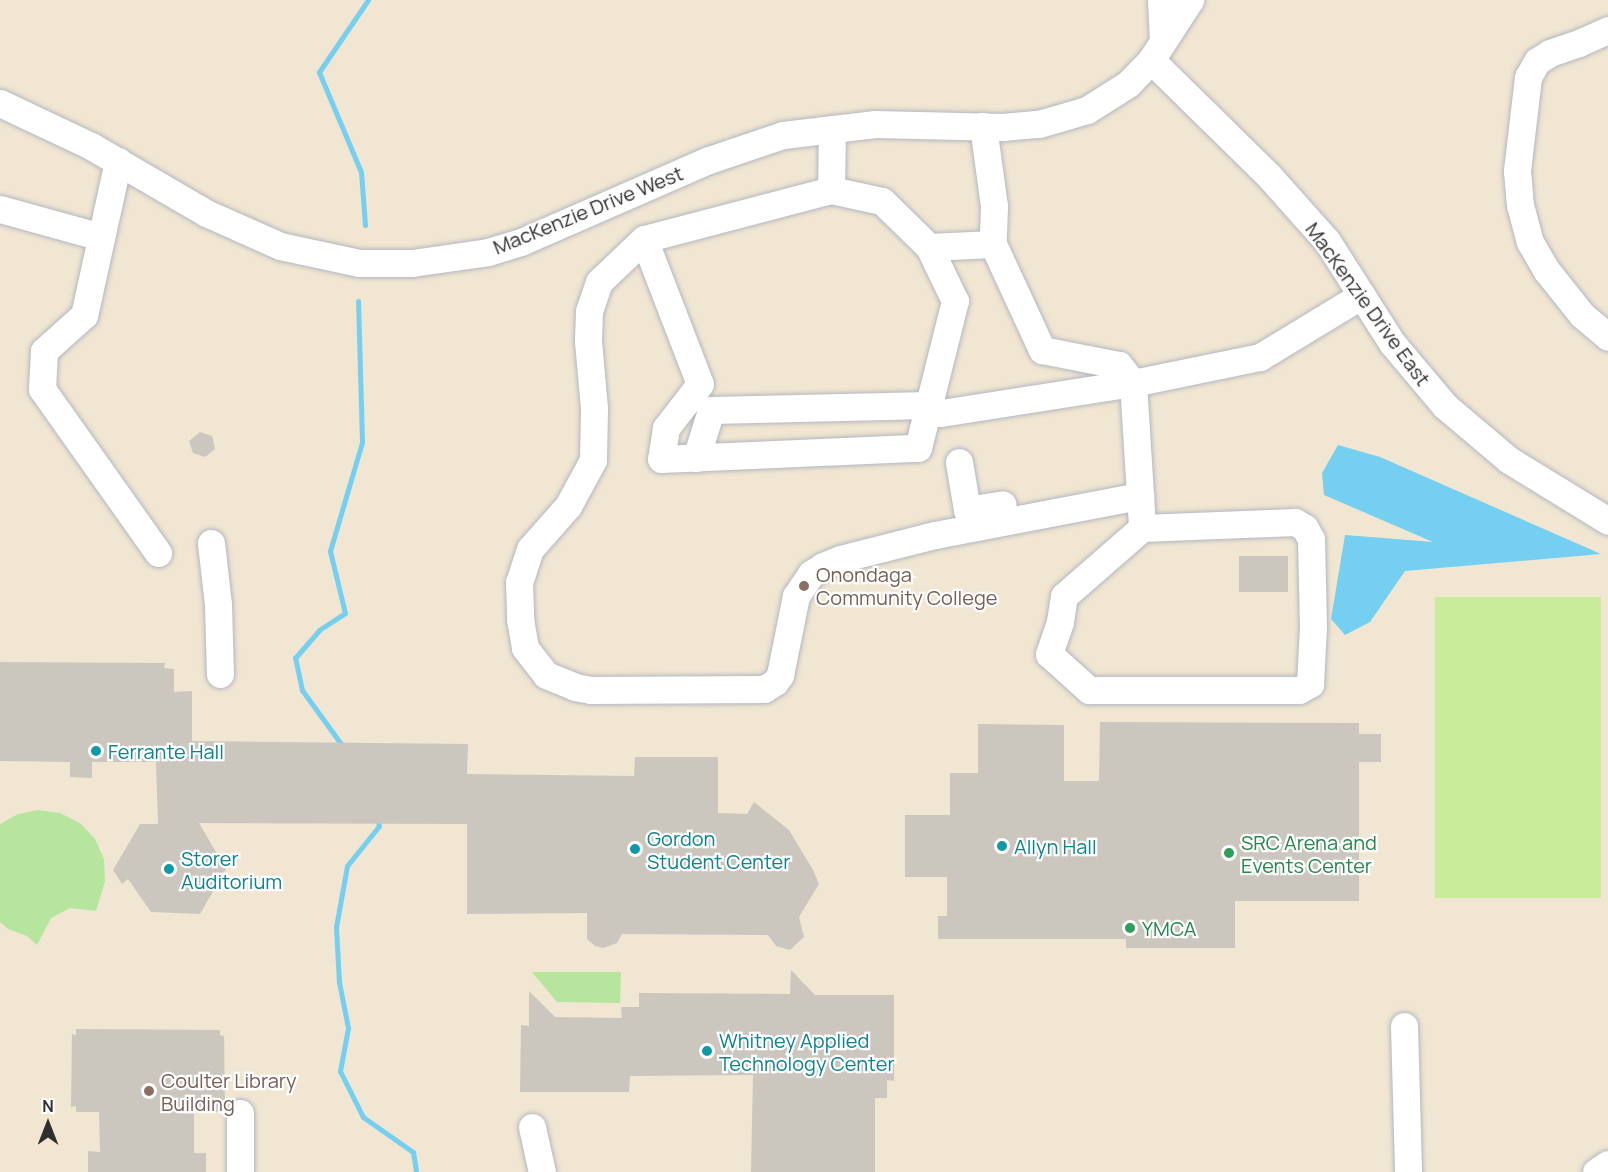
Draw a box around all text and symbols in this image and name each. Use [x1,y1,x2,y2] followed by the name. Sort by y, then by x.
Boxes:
[490,161,686,259] street label: MacKenzie Drive West
[1301,218,1435,390] street label: MacKenzie Drive East
[816,562,997,609] place label: Onondaga Community College
[797,579,811,593] marker: Onondaga Community College
[108,739,224,763] place label: Ferrante Hall
[89,744,103,758] marker: Ferrante Hall
[647,826,790,873] place label: Gordon Student Center
[1241,830,1377,877] place label: SRC Arena and Events Center
[1014,834,1097,858] place label: Allyn Hall
[995,839,1009,853] marker: Allyn Hall
[628,842,642,856] marker: Gordon Student Center
[181,846,282,893] place label: Storer Auditorium
[1222,846,1236,860] marker: SRC Arena and Events Center
[162,862,176,876] marker: Storer Auditorium
[1142,916,1197,940] place label: YMCA
[1123,921,1137,935] marker: YMCA
[719,1028,895,1075] place label: Whitney Applied Technology Center
[700,1044,714,1058] marker: Whitney Applied Technology Center
[161,1068,296,1115] place label: Coulter Library Building
[142,1084,156,1098] marker: Coulter Library Building
[18,1094,78,1154] north arrow
[42,1095,54,1117] text: N

